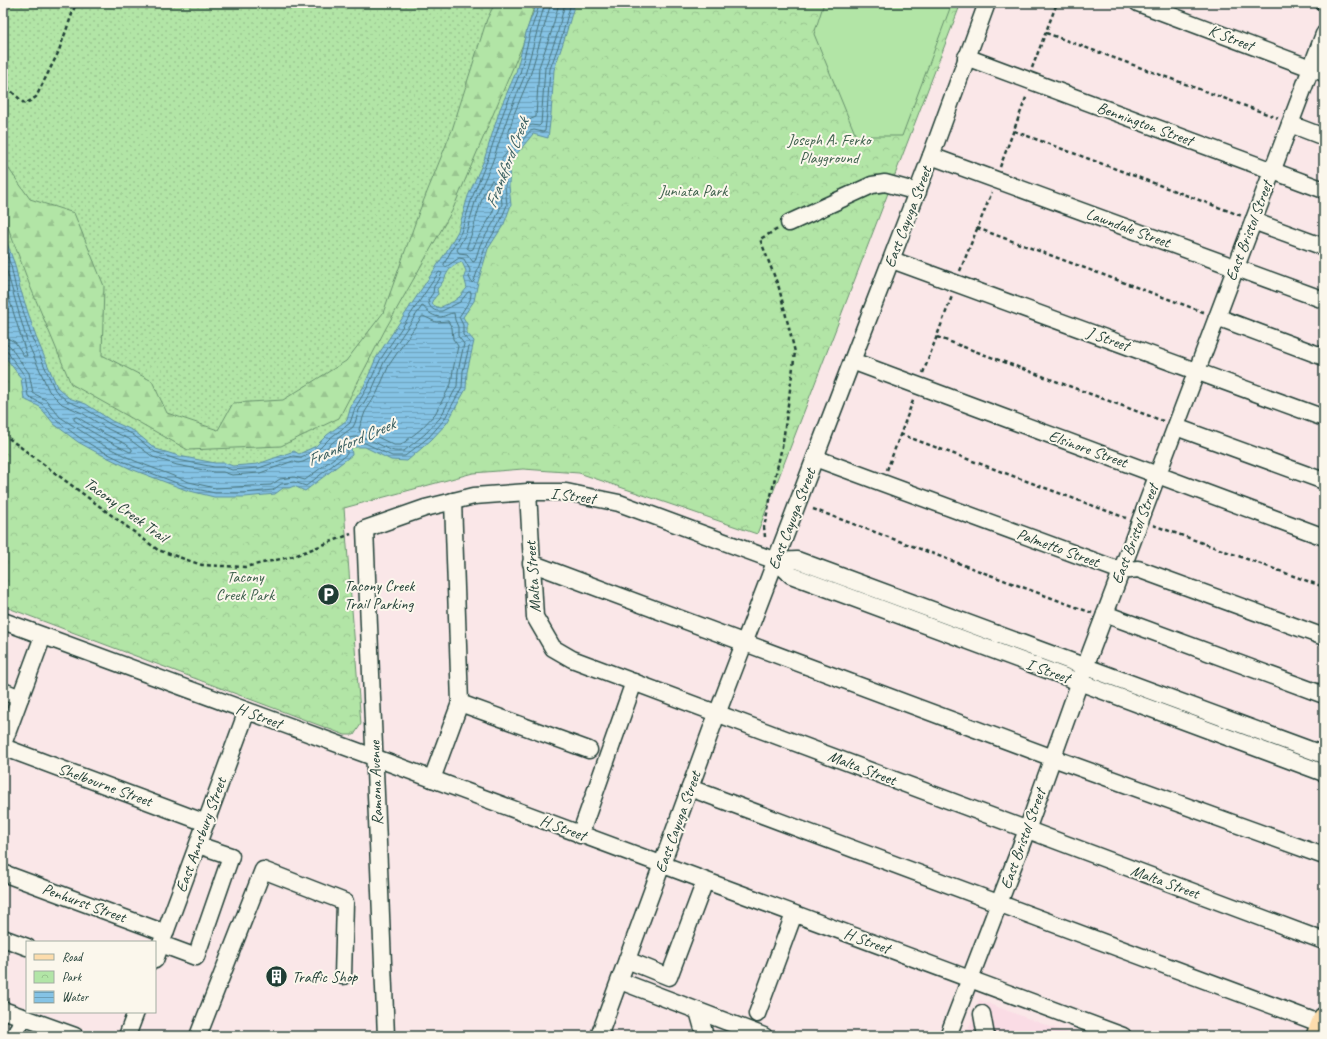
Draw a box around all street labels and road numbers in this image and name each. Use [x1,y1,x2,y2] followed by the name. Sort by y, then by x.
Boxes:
[1206,20,1259,57] street label: K Street
[1094,97,1198,152] street label: Bennington Street
[880,162,937,270] street label: East Cayuga Street
[1221,176,1278,284] street label: East Bristol Street
[1083,204,1174,253] street label: Lawndale Street
[1083,322,1134,357] street label: J Street
[1046,426,1131,473] street label: Elsinore Street
[764,464,821,572] street label: East Cayuga Street
[80,473,174,549] street label: Tacony Creek Trail
[1107,479,1164,587] street label: East Bristol Street
[549,483,599,509] street label: I Street
[1014,524,1103,573] street label: Palmetto Street
[520,539,545,613] street label: Malta Street
[1023,654,1075,689] street label: I Street
[233,698,287,734] street label: H Street
[364,739,387,826] street label: Ramona Avenue
[825,746,900,791] street label: Malta Street
[55,759,156,812] street label: Shelbourne Street
[650,767,706,875] street label: East Cayuga Street
[171,773,232,895] street label: East Annsbury Street
[996,784,1051,892] street label: East Bristol Street
[537,810,591,846] street label: H Street
[1128,860,1204,904] street label: Malta Street
[39,879,130,928] street label: Penhurst Street
[841,923,895,959] street label: H Street

